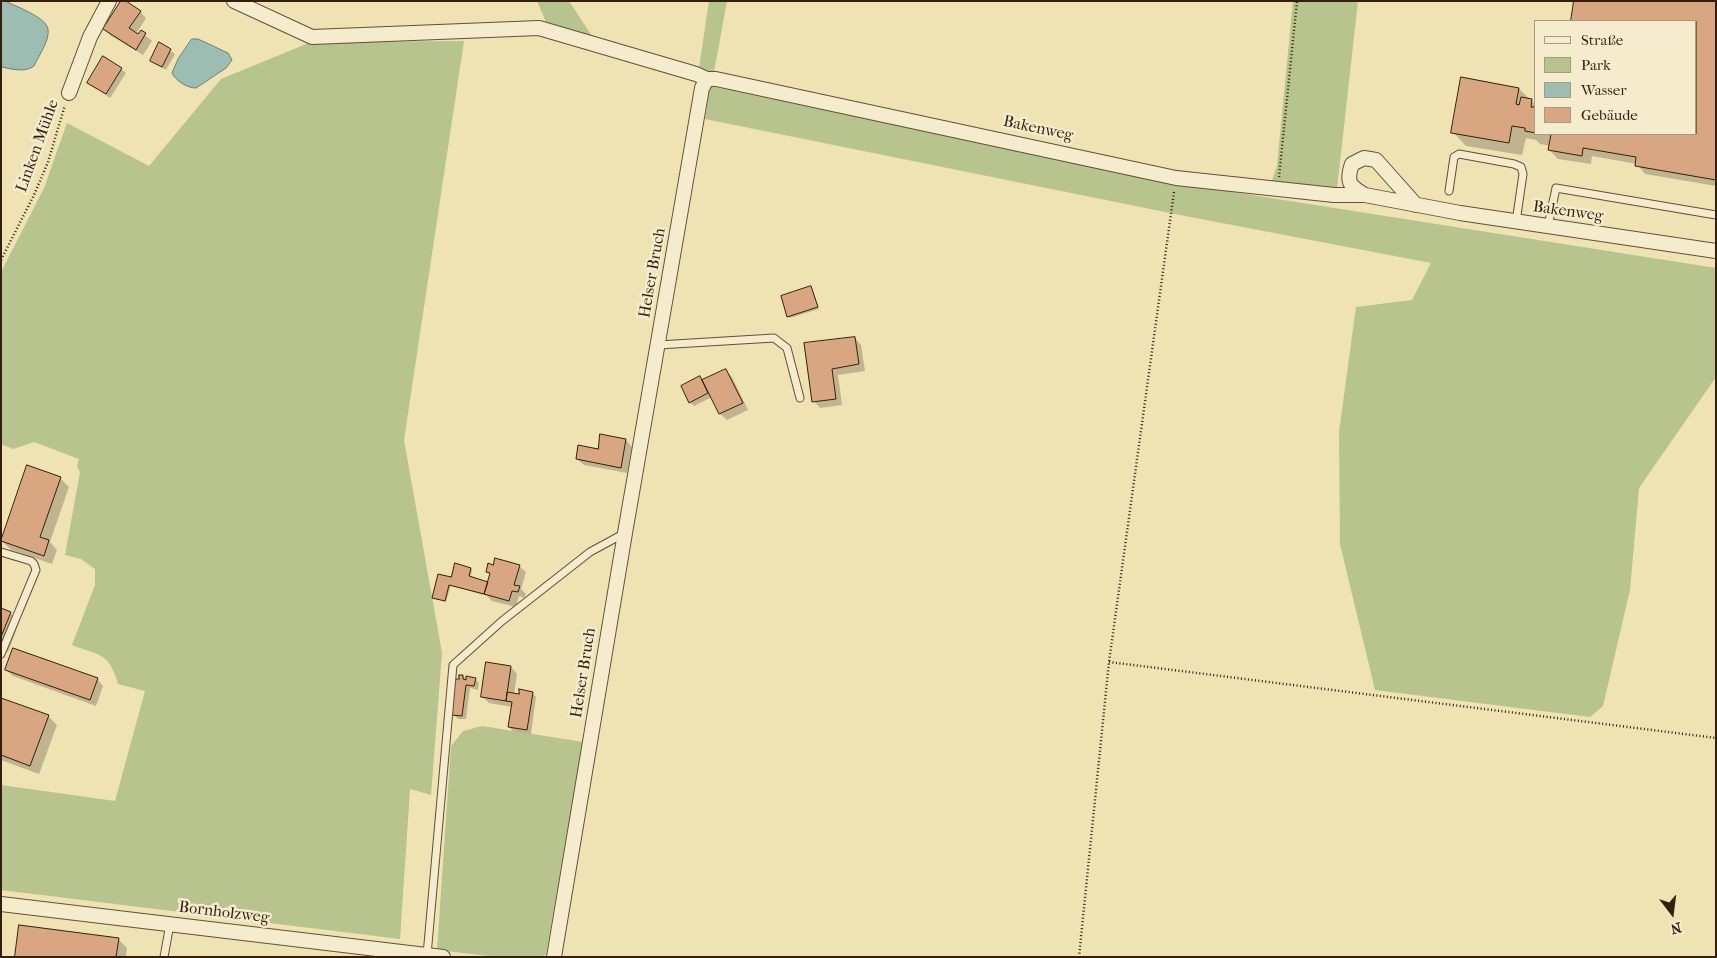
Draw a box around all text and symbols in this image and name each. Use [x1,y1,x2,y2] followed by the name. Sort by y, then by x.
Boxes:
[1534,20,1697,135] legend
[1581,31,1623,49] text: Straße
[1581,56,1611,74] text: Park
[1581,81,1627,99] text: Wasser
[12,97,64,195] street label: Linken Mühle
[1581,106,1638,124] text: Gebäude
[1001,112,1075,146] street label: Bakenweg
[1532,198,1604,226] street label: Bakenweg
[636,227,670,319] street label: Helser Bruch
[567,627,601,719] street label: Helser Bruch
[1647,888,1697,938] north arrow
[178,898,270,928] street label: Bornholzweg
[1669,918,1683,938] text: N

